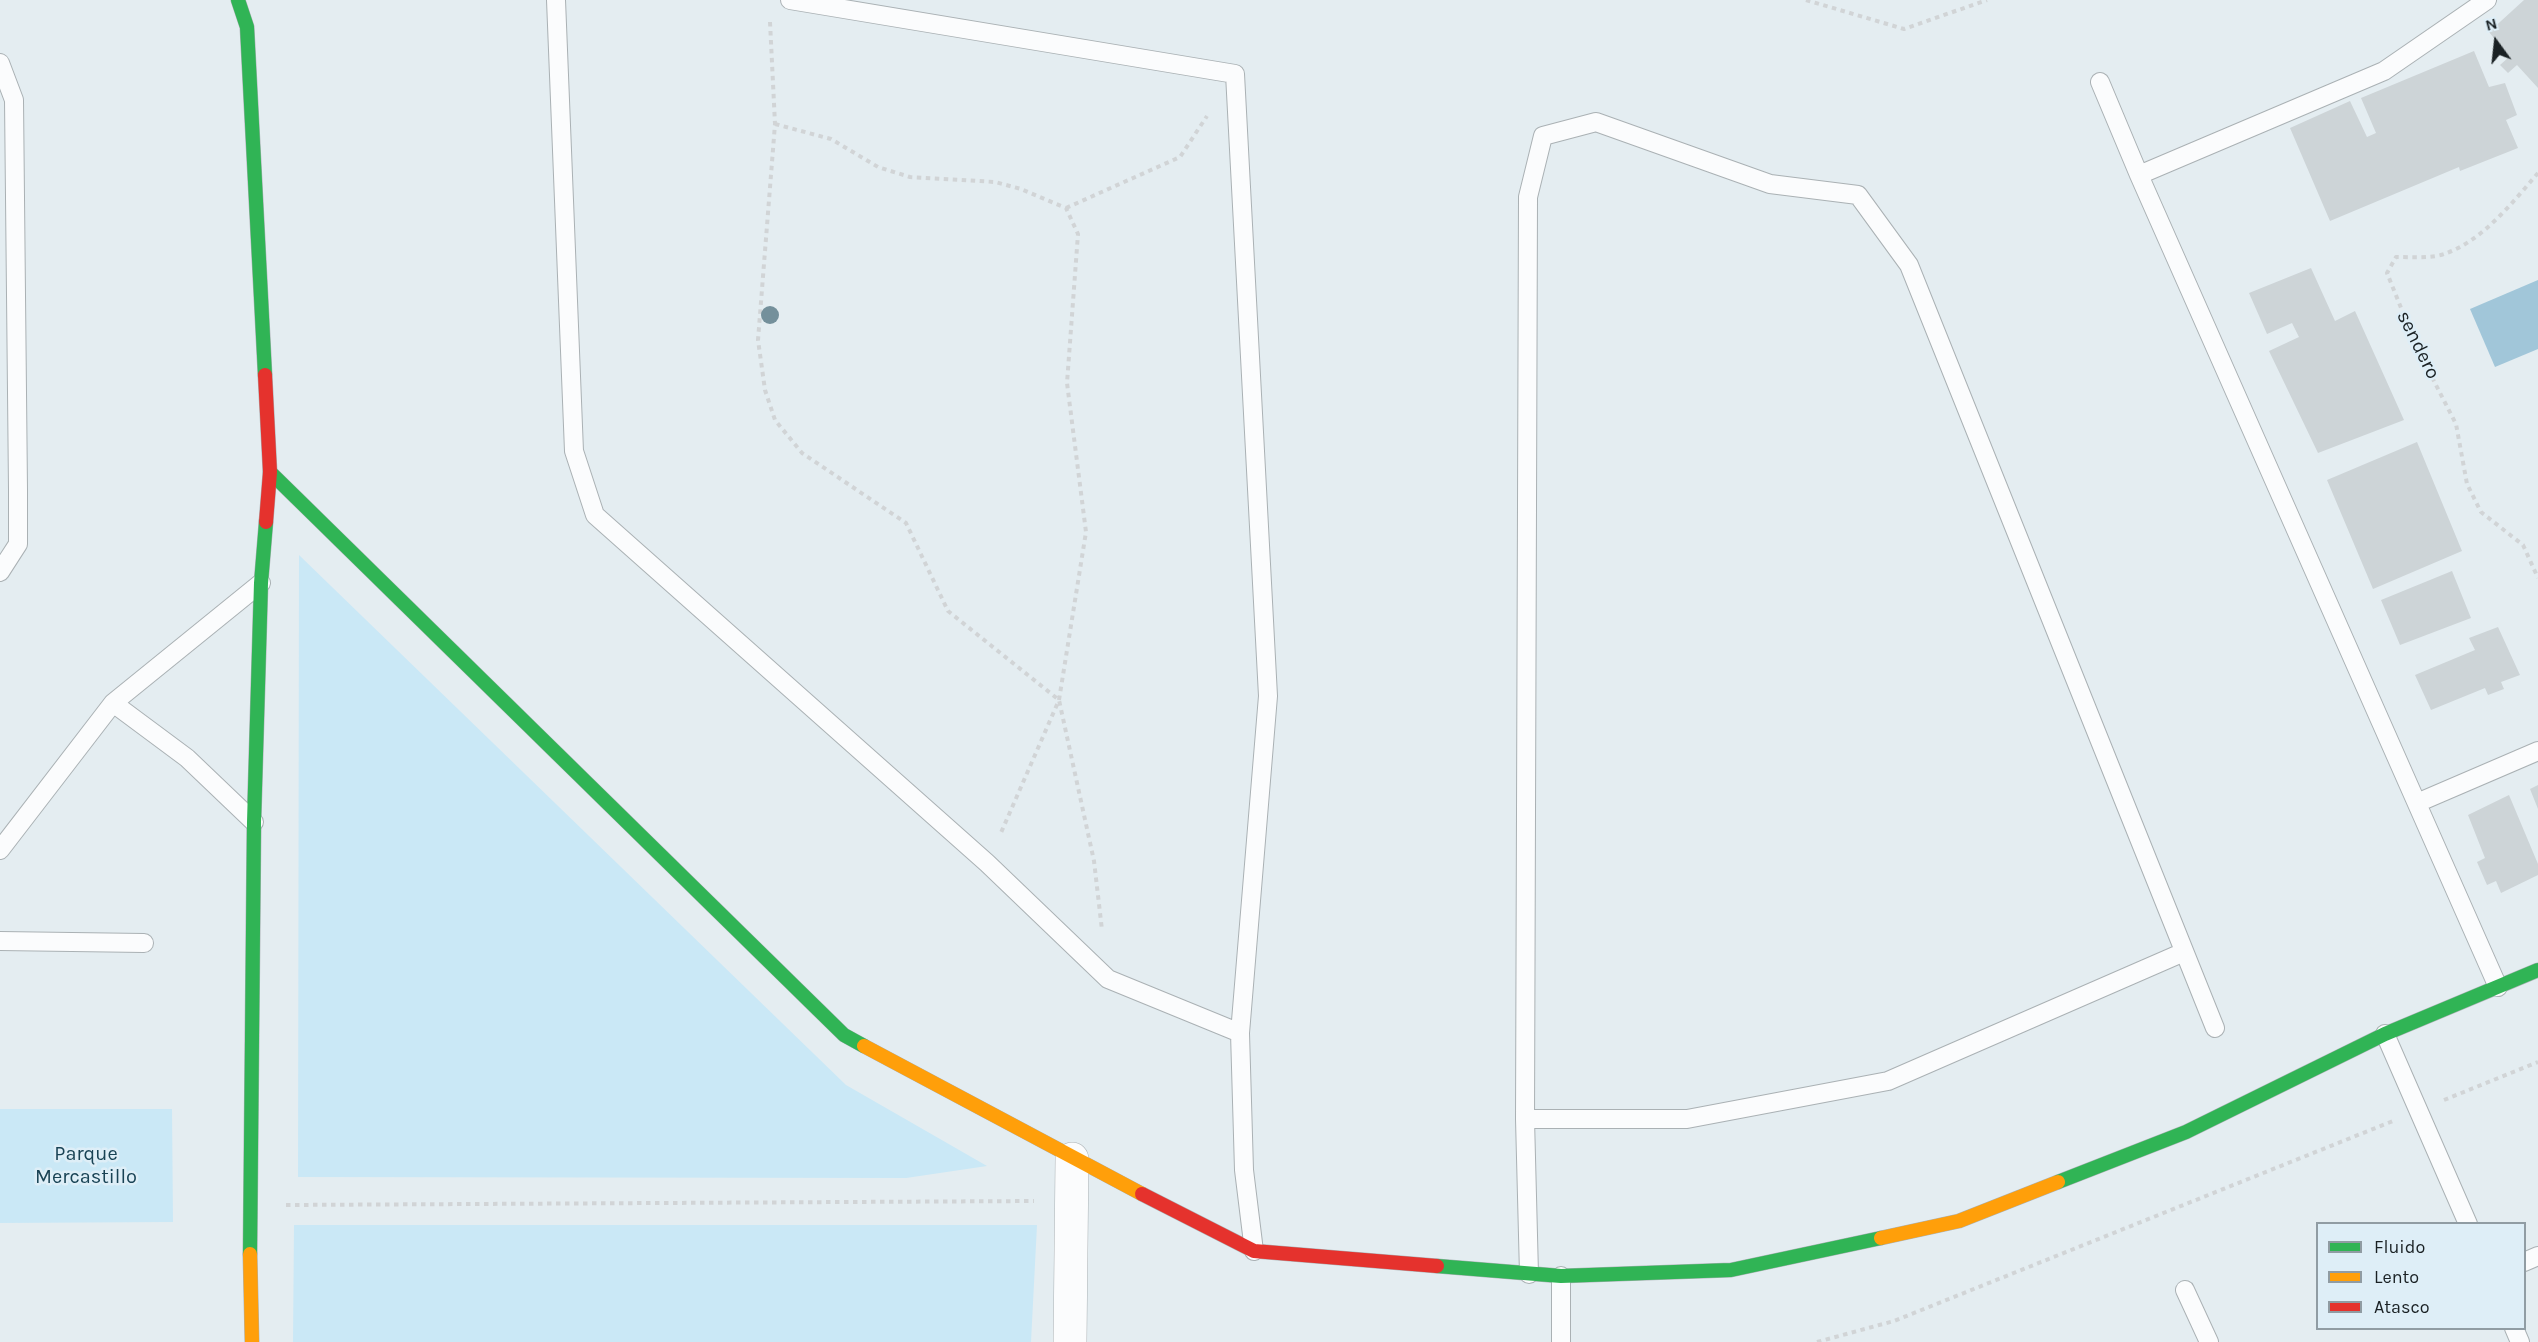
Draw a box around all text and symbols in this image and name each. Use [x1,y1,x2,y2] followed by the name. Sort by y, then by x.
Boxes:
[2466,12,2526,72] north arrow
[2483,13,2499,35] text: N
[2391,307,2445,383] street label: sendero
[35,1142,137,1189] park label: Parque Mercastillo
[2316,1222,2526,1330] legend
[2374,1236,2425,1258] text: Fluido
[2374,1266,2419,1288] text: Lento
[2374,1296,2430,1318] text: Atasco

